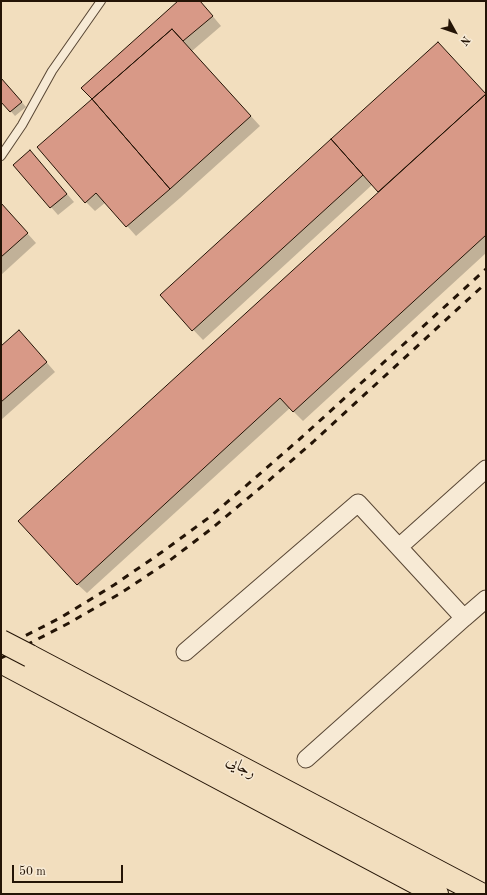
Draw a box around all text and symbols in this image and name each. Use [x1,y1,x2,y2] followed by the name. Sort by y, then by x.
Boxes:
[435,12,475,52] north arrow
[458,33,471,47] text: N
[223,751,259,783] street label: رجایی
[14,857,125,883] scale bar
[19,866,46,878] text: 50 m

